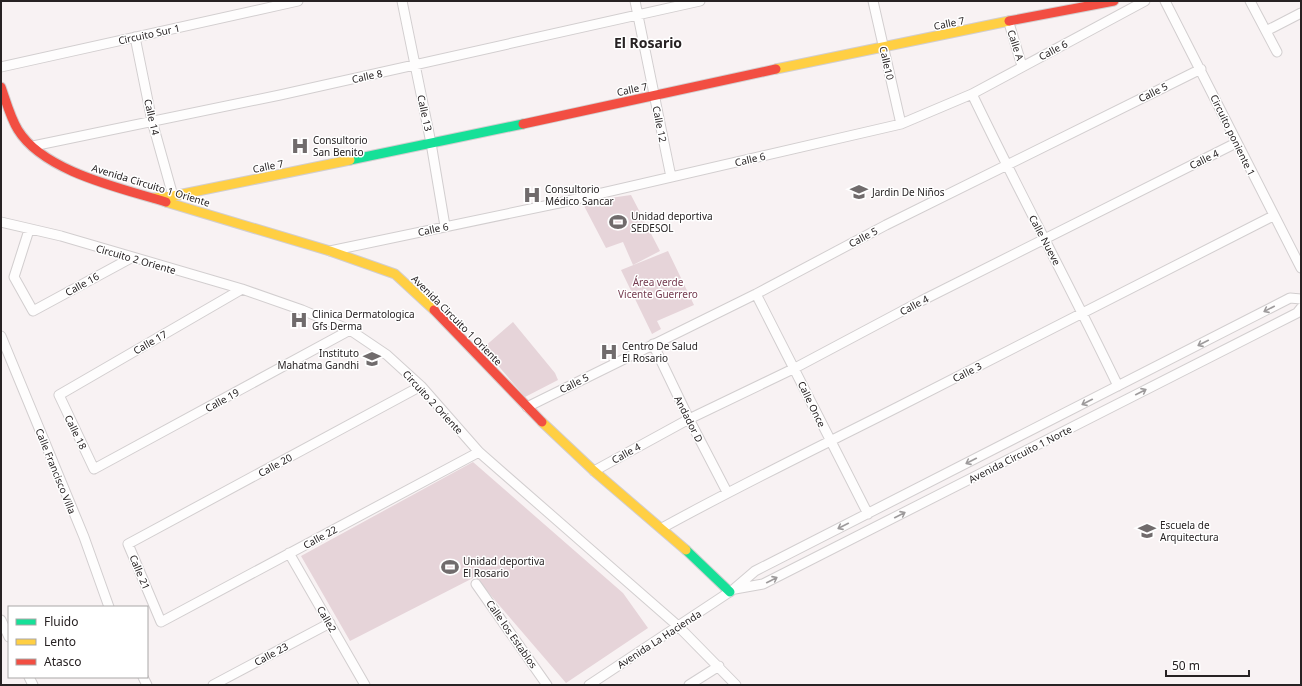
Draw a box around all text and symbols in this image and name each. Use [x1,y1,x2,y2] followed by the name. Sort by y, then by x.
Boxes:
[932,13,966,33] street label: Calle 7
[117,21,181,47] street label: Circuito Sur 1
[1004,28,1028,63] street label: Calle A
[614,33,682,52] district label: El Rosario
[1036,36,1070,63] street label: Calle 6
[876,45,898,81] street label: Calle10
[350,66,384,86] street label: Calle 8
[615,79,649,99] street label: Calle 7
[1136,79,1170,105] street label: Calle 5
[1207,92,1259,178] street label: Circuito poniente 1
[414,94,436,133] street label: Calle 13
[141,98,163,137] street label: Calle 14
[650,105,670,144] street label: Calle 12
[313,133,368,159] place label: Consultorio San Benito
[290,136,310,156] hospital icon: Consultorio San Benito
[1187,146,1221,172] street label: Calle 4
[733,149,767,169] street label: Calle 6
[251,156,285,176] street label: Calle 7
[90,160,212,210] street label: Avenida Circuito 1 Oriente
[545,182,614,208] place label: Consultorio Médico Sancar
[849,182,869,202] school or university icon: Jardin De Niños
[522,185,542,205] hospital icon: Consultorio Médico Sancar
[871,185,945,199] place label: Jardin De Niños
[631,209,713,235] place label: Unidad deportiva SEDESOL
[608,212,628,232] sports icon: Unidad deportiva SEDESOL
[1026,212,1064,268] street label: Calle Nueve
[416,219,450,239] street label: Calle 6
[846,223,880,250] street label: Calle 5
[94,241,178,277] street label: Circuito 2 Oriente
[63,269,102,299] street label: Calle 16
[409,272,506,369] street label: Avenida Circuito 1 Oriente
[618,275,698,301] park label: Área verde Vicente Guerrero
[897,291,931,318] street label: Calle 4
[1263,306,1275,313] one-way arrow
[312,307,415,333] place label: Clinica Dermatologica Gfs Derma
[289,310,309,330] hospital icon: Clinica Dermatologica Gfs Derma
[131,327,170,357] street label: Calle 17
[622,339,698,365] place label: Centro De Salud El Rosario
[1197,340,1209,347] one-way arrow
[599,342,619,362] hospital icon: Centro De Salud El Rosario
[277,346,359,372] place label: Instituto Mahatma Gandhi
[362,349,382,369] school or university icon: Instituto Mahatma Gandhi
[950,359,984,385] street label: Calle 3
[400,367,467,437] street label: Circuito 2 Oriente
[557,370,591,396] street label: Calle 5
[795,379,829,430] street label: Calle Once
[203,385,242,415] street label: Calle 19
[1134,388,1146,395] one-way arrow
[671,393,707,445] street label: Andador D
[1081,399,1093,406] one-way arrow
[62,412,90,452] street label: Calle 18
[966,422,1074,486] street label: Avenida Circuito 1 Norte
[32,426,80,516] street label: Calle Francisco Villa
[609,439,643,467] street label: Calle 4
[255,450,295,480] street label: Calle 20
[966,458,978,465] one-way arrow
[894,510,906,518] one-way arrow
[1160,518,1219,544] place label: Escuela de Arquitectura
[1137,521,1157,541] school or university icon: Escuela de Arquitectura
[300,522,340,552] street label: Calle 22
[837,523,849,530] one-way arrow
[126,552,154,592] street label: Calle 21
[463,554,545,580] place label: Unidad deportiva El Rosario
[440,557,460,577] sports icon: Unidad deportiva El Rosario
[765,576,777,583] one-way arrow
[483,597,541,671] street label: Calle los Establos
[314,603,340,635] street label: Calle2
[8,606,148,678] legend
[614,607,704,671] street label: Avenida La Hacienda
[44,613,78,630] text: Fluido
[44,633,76,650] text: Lento
[251,639,291,669] street label: Calle 23
[1166,652,1249,678] scale bar
[44,653,82,670] text: Atasco
[1172,657,1200,674] text: 50 m

